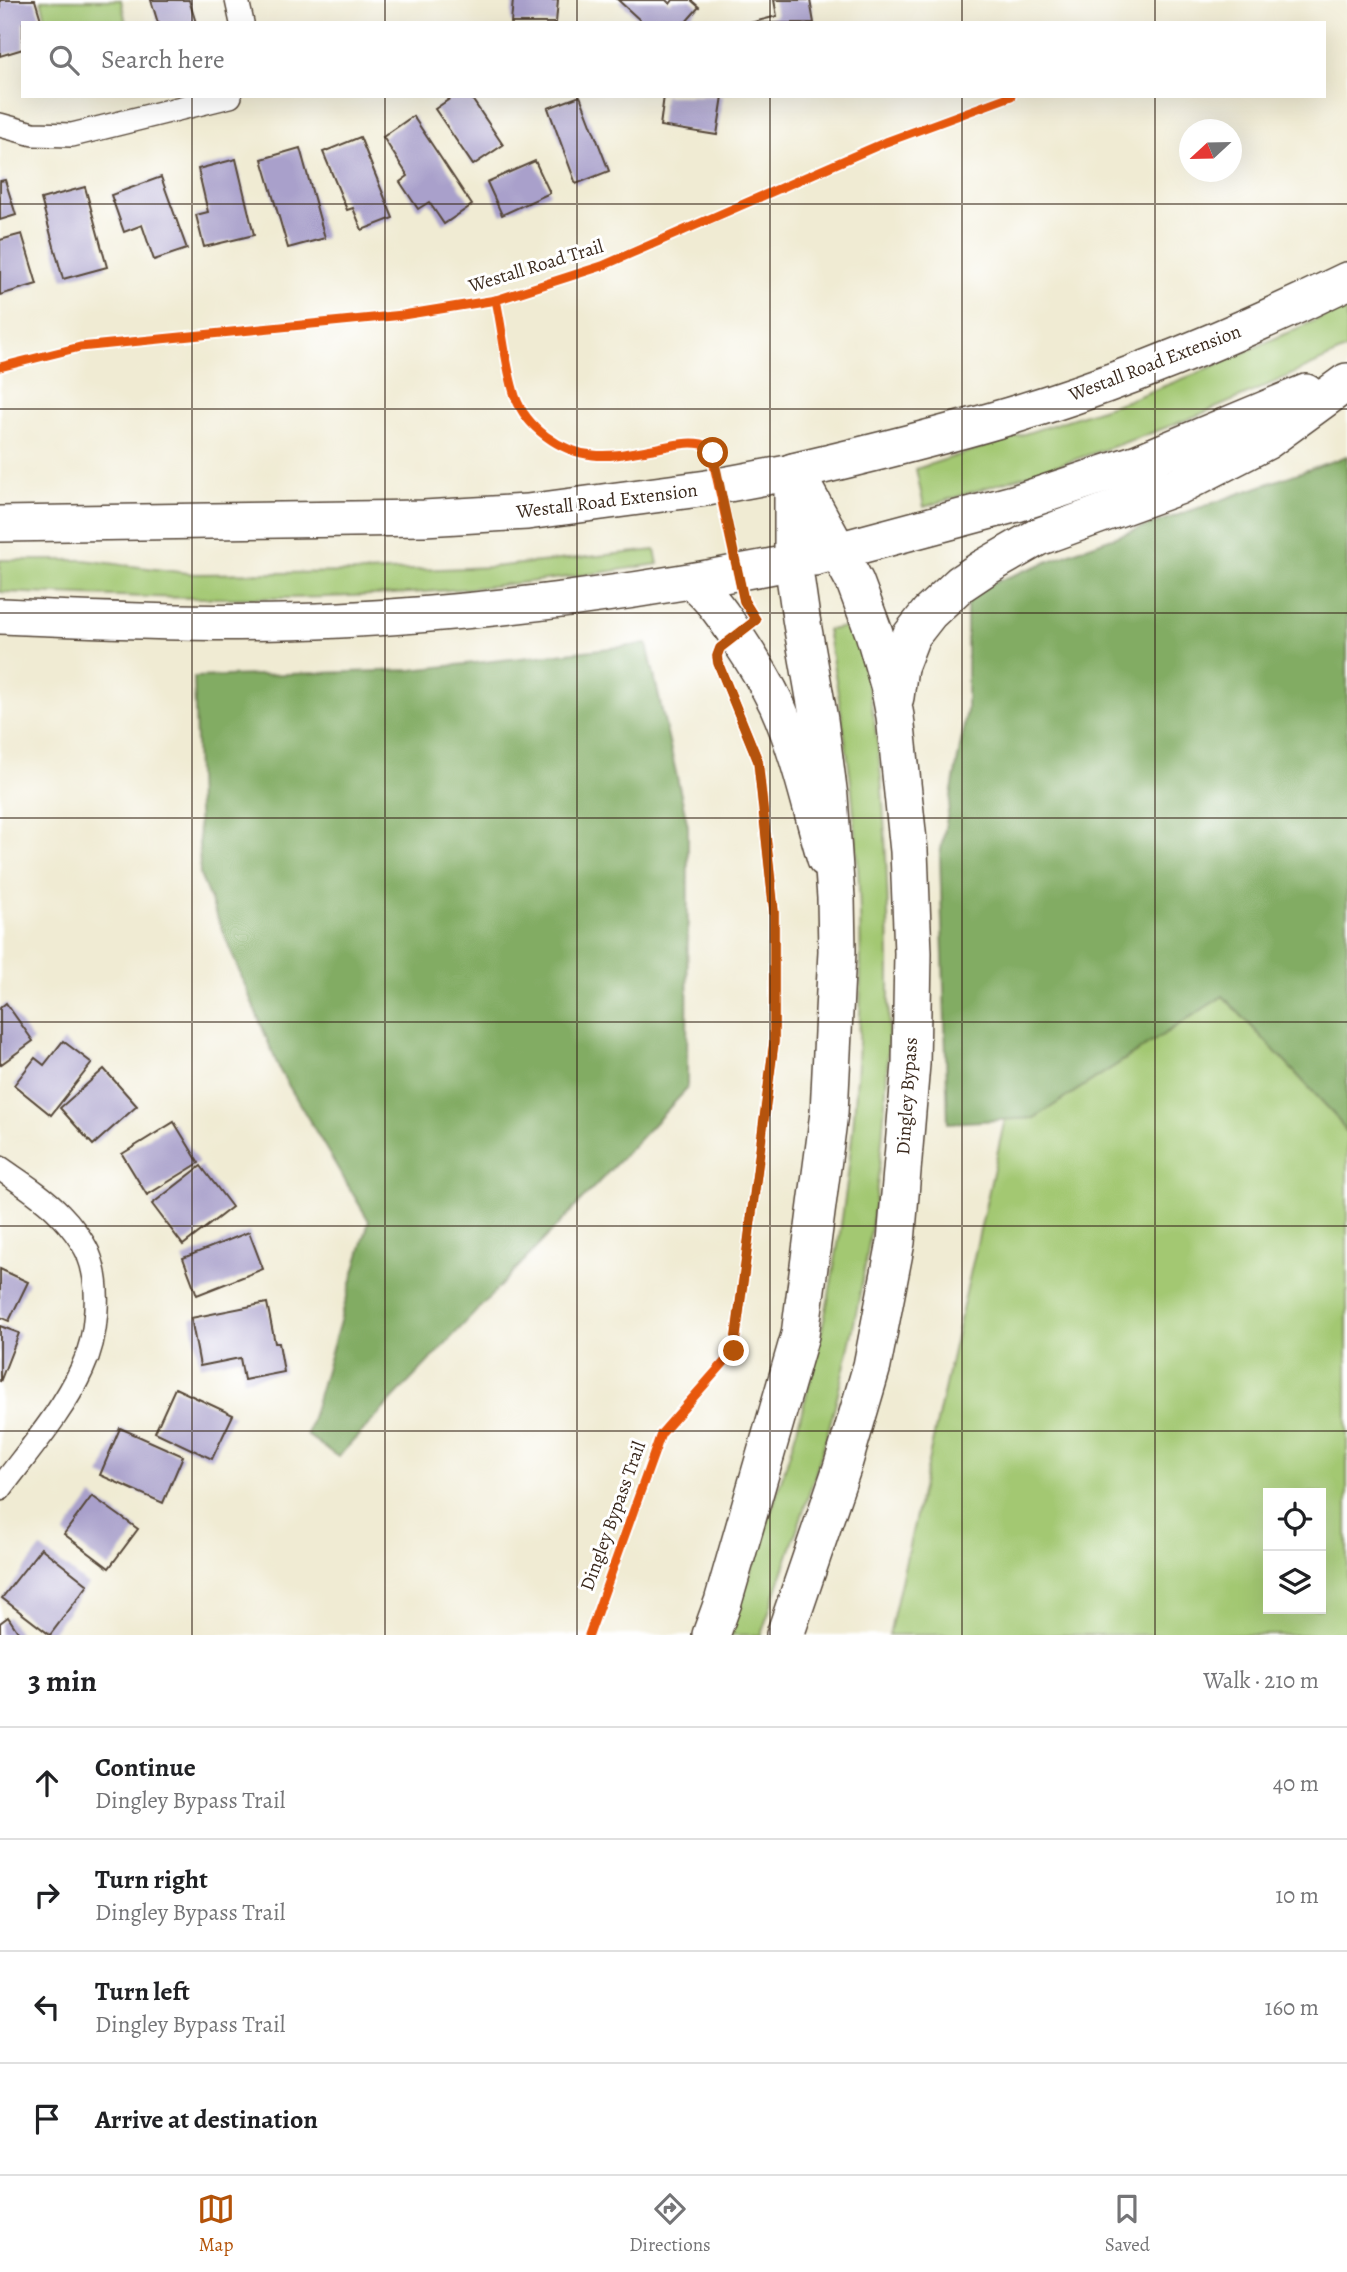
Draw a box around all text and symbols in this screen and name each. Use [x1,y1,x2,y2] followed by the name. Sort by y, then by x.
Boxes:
[21,21,1326,98] search box
[45,41,83,79] icon: search
[101,42,225,77] text: Search here
[1179,119,1242,182] north arrow
[464,233,607,299] street label: Westall Road Trail
[1064,318,1245,408] street label: Westall Road Extension
[697,437,728,468] route start
[514,477,699,525] street label: Westall Road Extension
[890,1036,924,1156] street label: Dingley Bypass
[718,1335,749,1366] route end
[574,1437,652,1594] street label: Dingley Bypass Trail
[1263,1488,1326,1614] map controls
[1263,1488,1326,1551] button: locate
[1263,1551,1326,1614] button: layers
[28,1661,97,1701] text: 3 min
[1203,1665,1319,1696] text: Walk · 210 m
[95,1750,196,1785] text: Continue
[28,1764,66,1802] icon: ahead
[1273,1768,1319,1799] text: 40 m
[95,1785,285,1816] text: Dingley Bypass Trail
[95,1862,208,1897] text: Turn right
[28,1876,66,1914] icon: right
[1275,1880,1319,1911] text: 10 m
[95,1897,285,1928] text: Dingley Bypass Trail
[95,1974,190,2009] text: Turn left
[28,1988,66,2026] icon: left
[1265,1992,1319,2023] text: 160 m
[95,2009,285,2040] text: Dingley Bypass Trail
[28,2100,66,2138] icon: arrive
[95,2102,318,2137] text: Arrive at destination
[197,2190,235,2258] tab: Map
[629,2190,711,2258] tab: Directions
[1105,2190,1150,2258] tab: Saved

